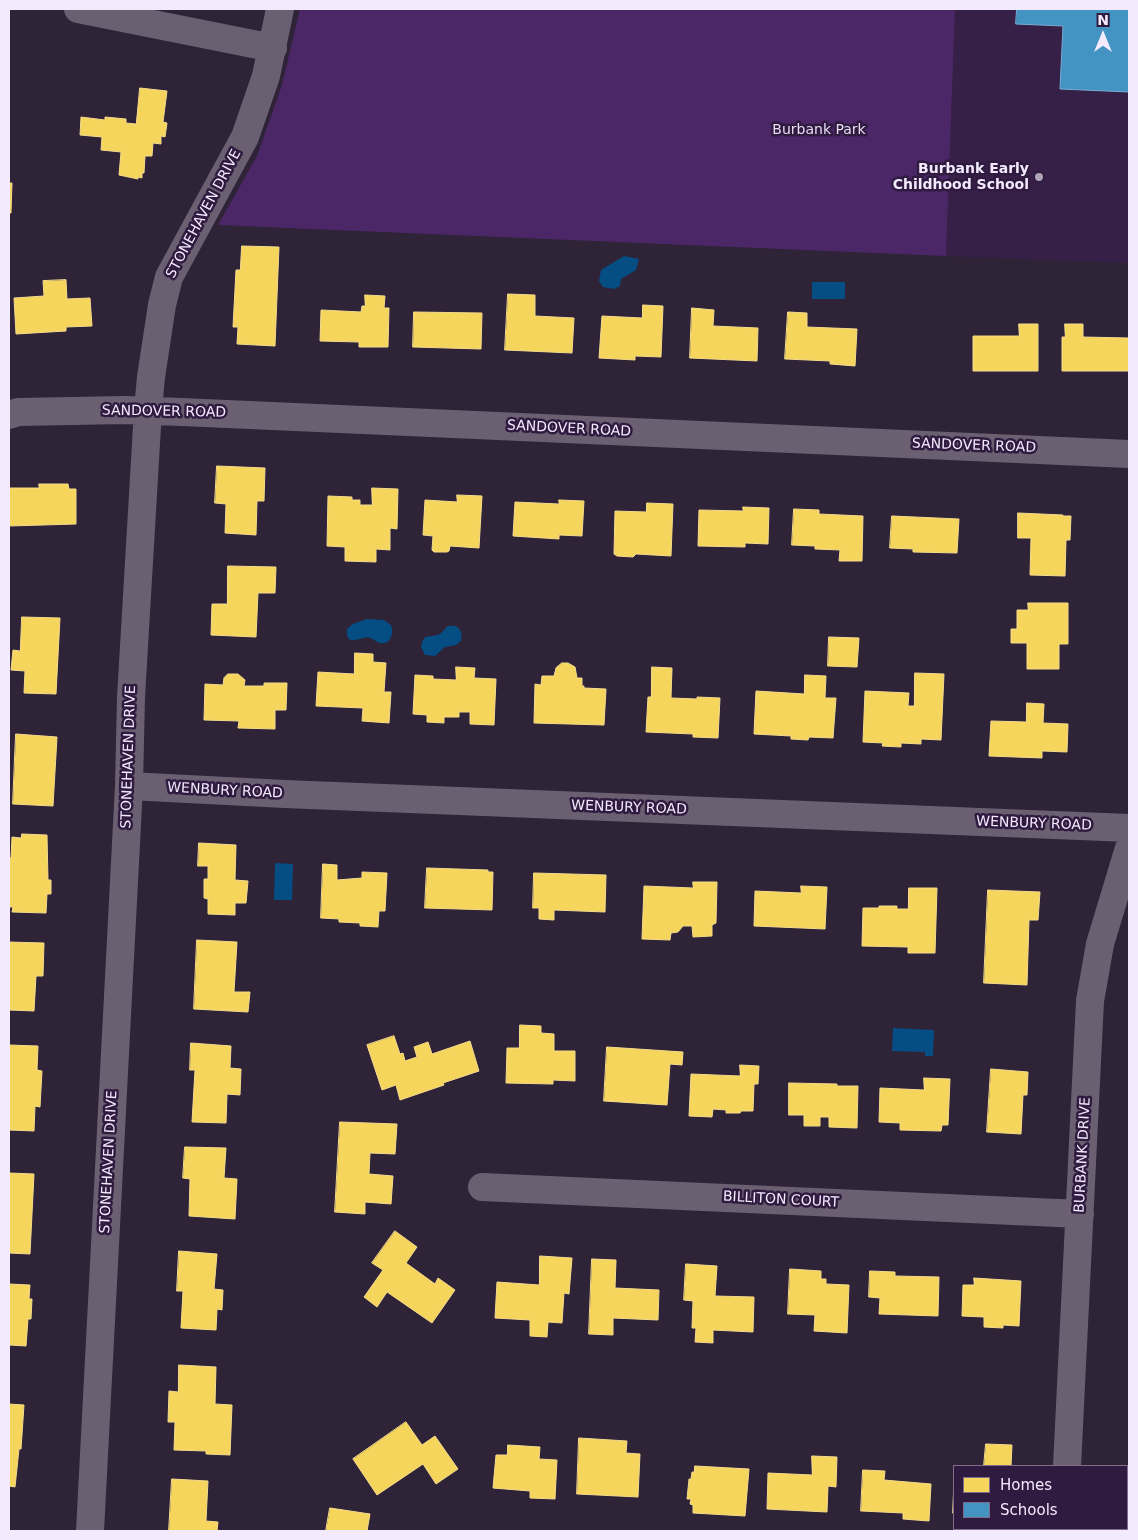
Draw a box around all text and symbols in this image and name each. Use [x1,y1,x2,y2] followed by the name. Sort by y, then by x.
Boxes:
[1078,10,1128,60] north arrow
[1097,12,1109,28] text: N
[772,122,866,138] park label: Burbank Park
[163,147,245,281] street label: STONEHAVEN DRIVE
[893,161,1029,193] place label: Burbank Early Childhood School
[1033,171,1045,183] marker: Burbank Early Childhood School
[102,403,226,421] street label: SANDOVER ROAD
[507,417,631,441] street label: SANDOVER ROAD
[912,435,1036,457] street label: SANDOVER ROAD
[118,685,140,829] street label: STONEHAVEN DRIVE
[167,780,283,802] street label: WENBURY ROAD
[571,798,687,818] street label: WENBURY ROAD
[976,814,1092,834] street label: WENBURY ROAD
[97,1090,121,1234] street label: STONEHAVEN DRIVE
[1072,1097,1094,1213] street label: BURBANK DRIVE
[723,1189,839,1211] street label: BILLITON COURT
[953,1465,1128,1530] legend
[1000,1476,1052,1494] text: Homes
[1000,1501,1058,1519] text: Schools

